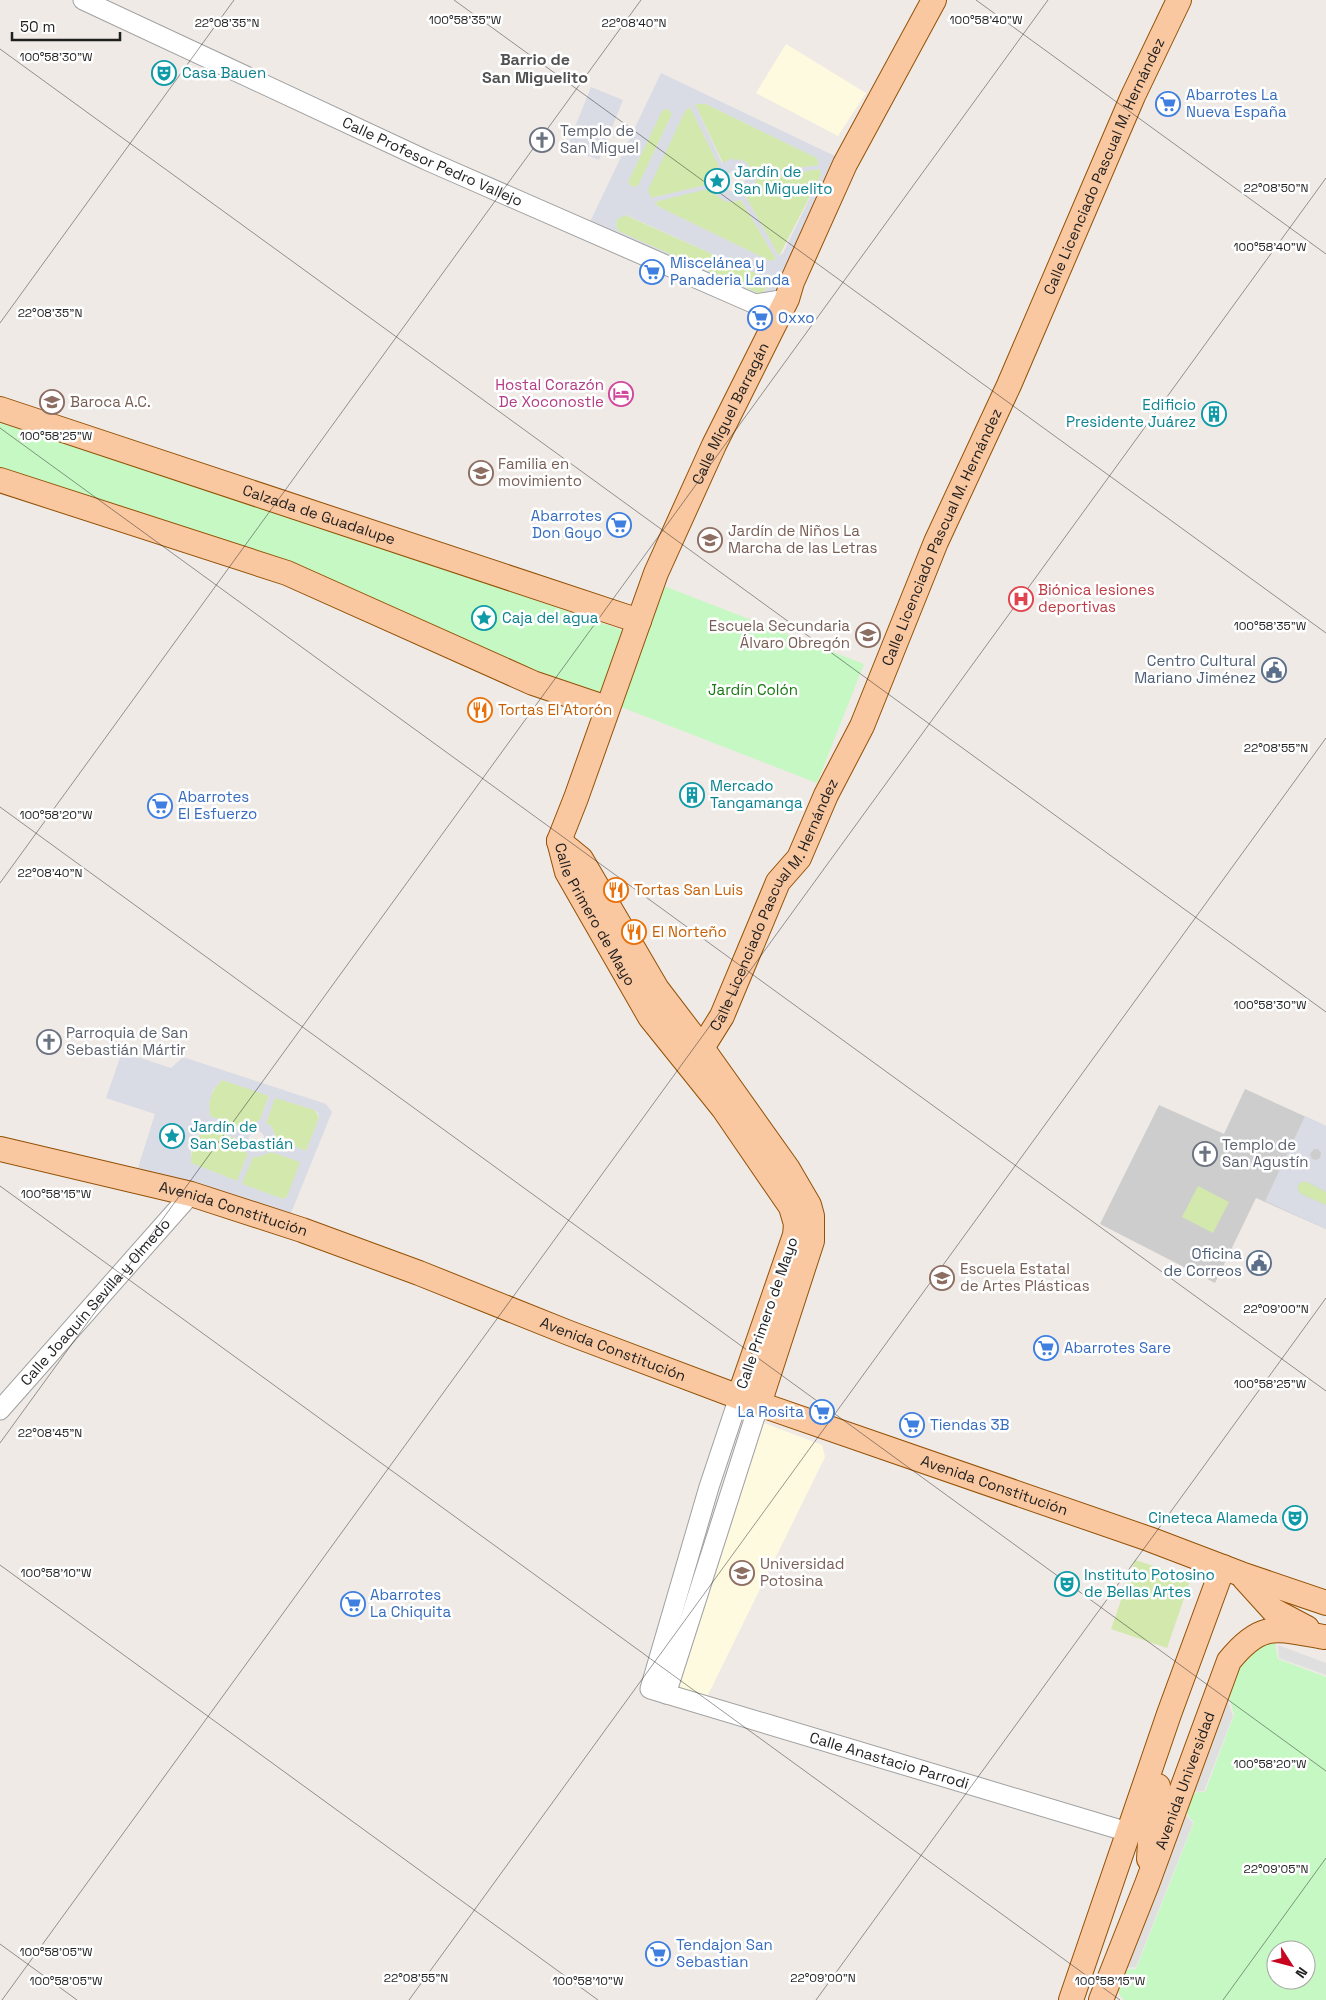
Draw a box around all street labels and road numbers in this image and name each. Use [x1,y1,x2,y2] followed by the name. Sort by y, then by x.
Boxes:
[1039,35,1168,297] street label: Calle Licenciado Pascual M. Hernández
[339,112,526,210] street label: Calle Profesor Pedro Vallejo
[687,339,773,487] street label: Calle Miguel Barragán
[877,405,1006,669] street label: Calle Licenciado Pascual M. Hernández
[240,480,398,549] street label: Calzada de Guadalupe
[705,775,842,1034] street label: Calle Licenciado Pascual M. Hernández
[551,841,640,989] street label: Calle Primero de Mayo
[157,1177,311,1240] street label: Avenida Constitución
[16,1214,174,1389] street label: Calle Joaquín Sevilla y Olmedo
[732,1234,801,1391] street label: Calle Primero de Mayo
[537,1312,689,1385] street label: Avenida Constitución
[918,1451,1071,1519] street label: Avenida Constitución
[1151,1709,1219,1852] street label: Avenida Universidad
[807,1727,971,1793] street label: Calle Anastacio Parrodi

